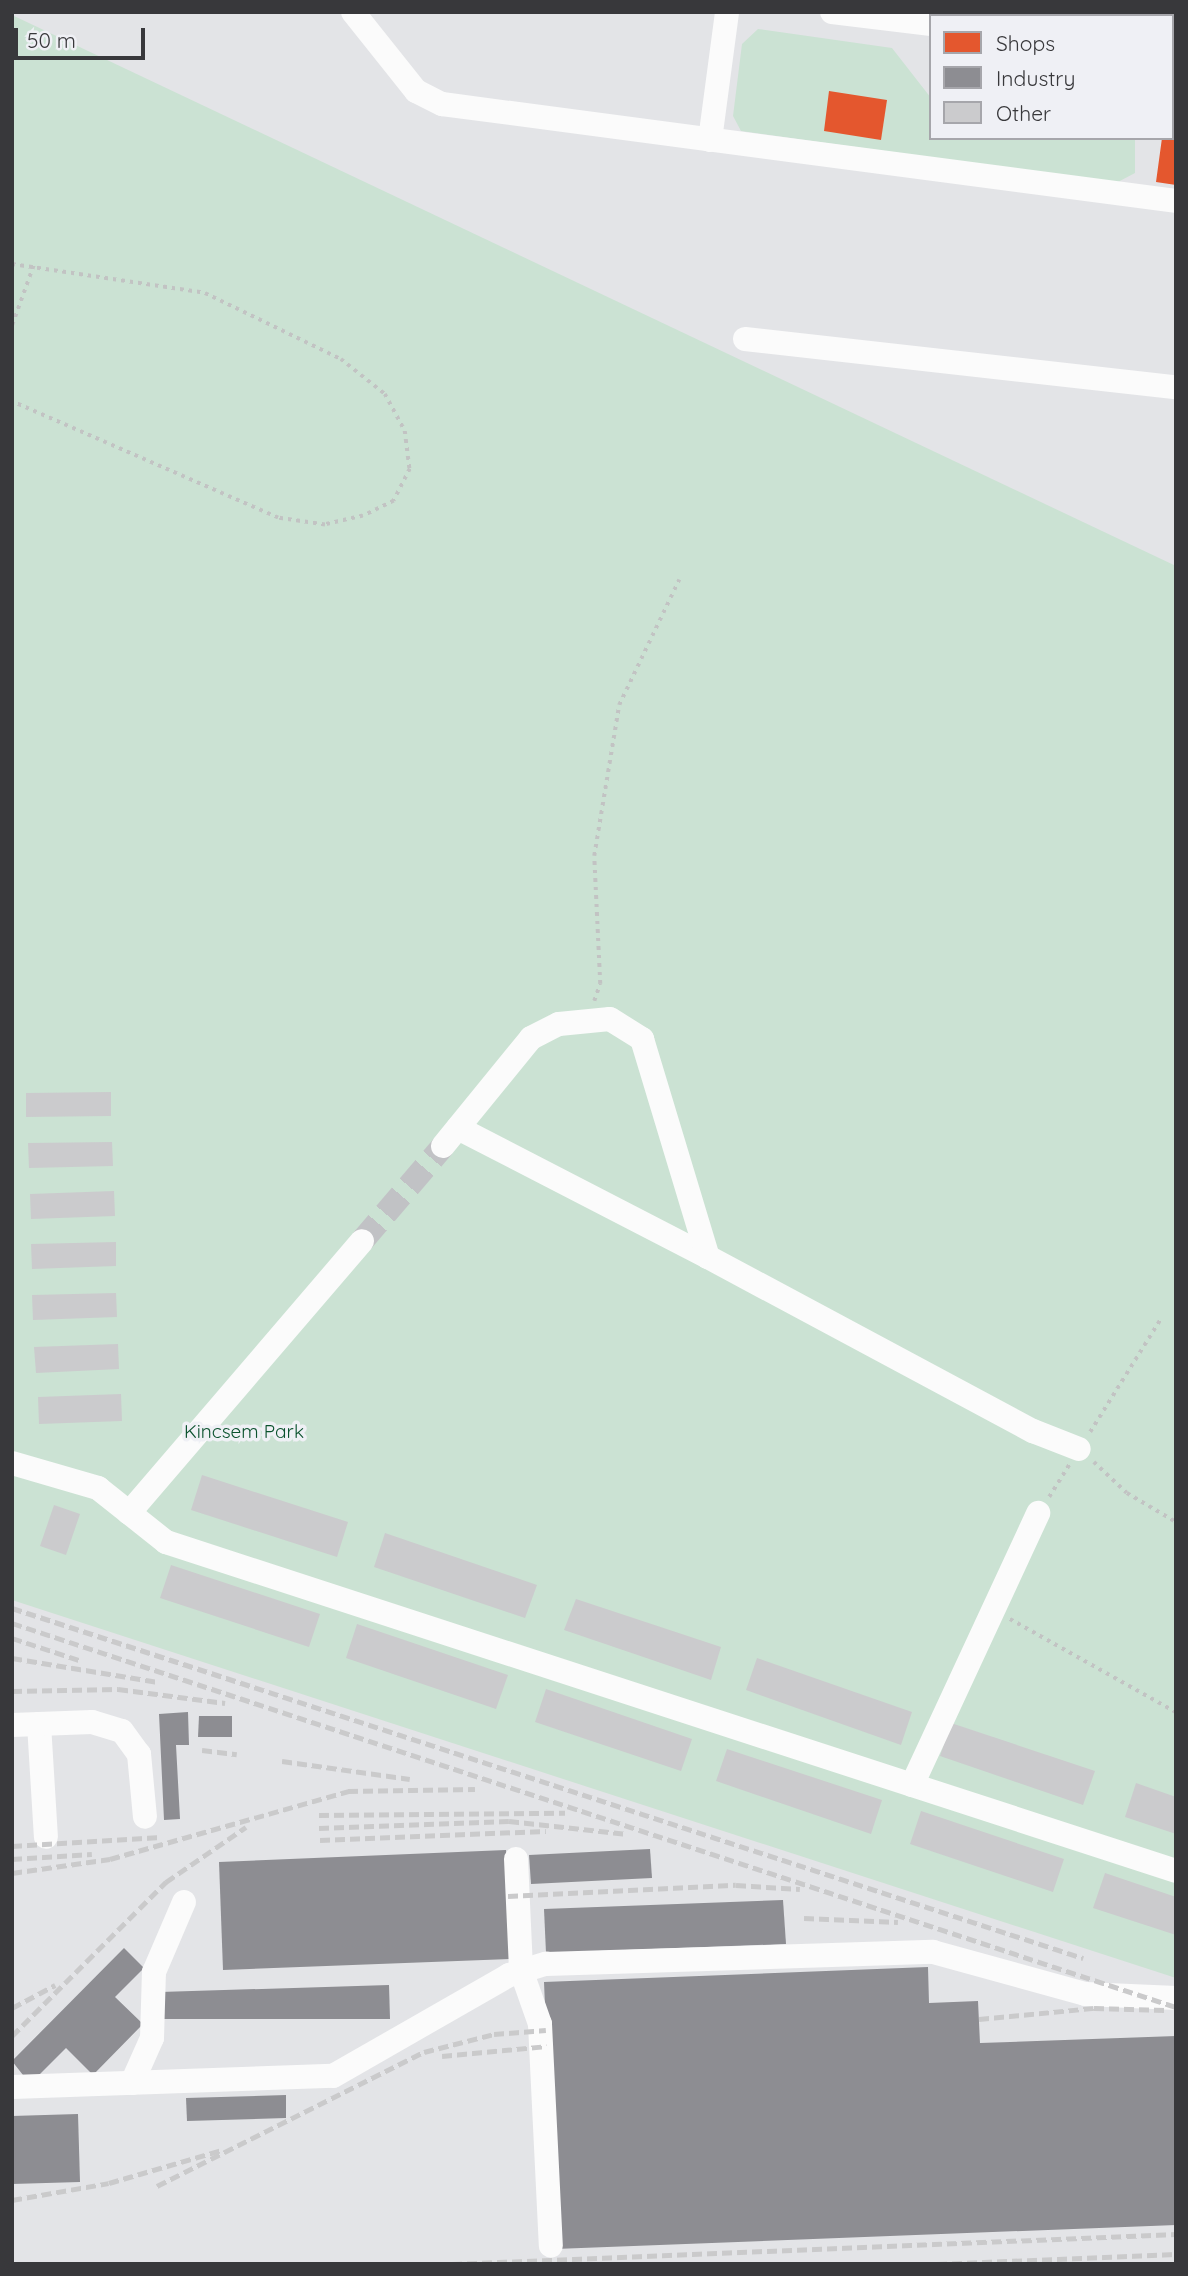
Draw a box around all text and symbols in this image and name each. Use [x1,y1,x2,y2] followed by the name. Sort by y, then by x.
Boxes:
[18,14,149,58] scale bar
[929,14,1174,140] legend
[27,27,76,53] text: 50 m
[996,30,1055,56] text: Shops
[996,65,1075,91] text: Industry
[996,100,1051,126] text: Other
[184,1421,304,1443] park label: Kincsem Park

